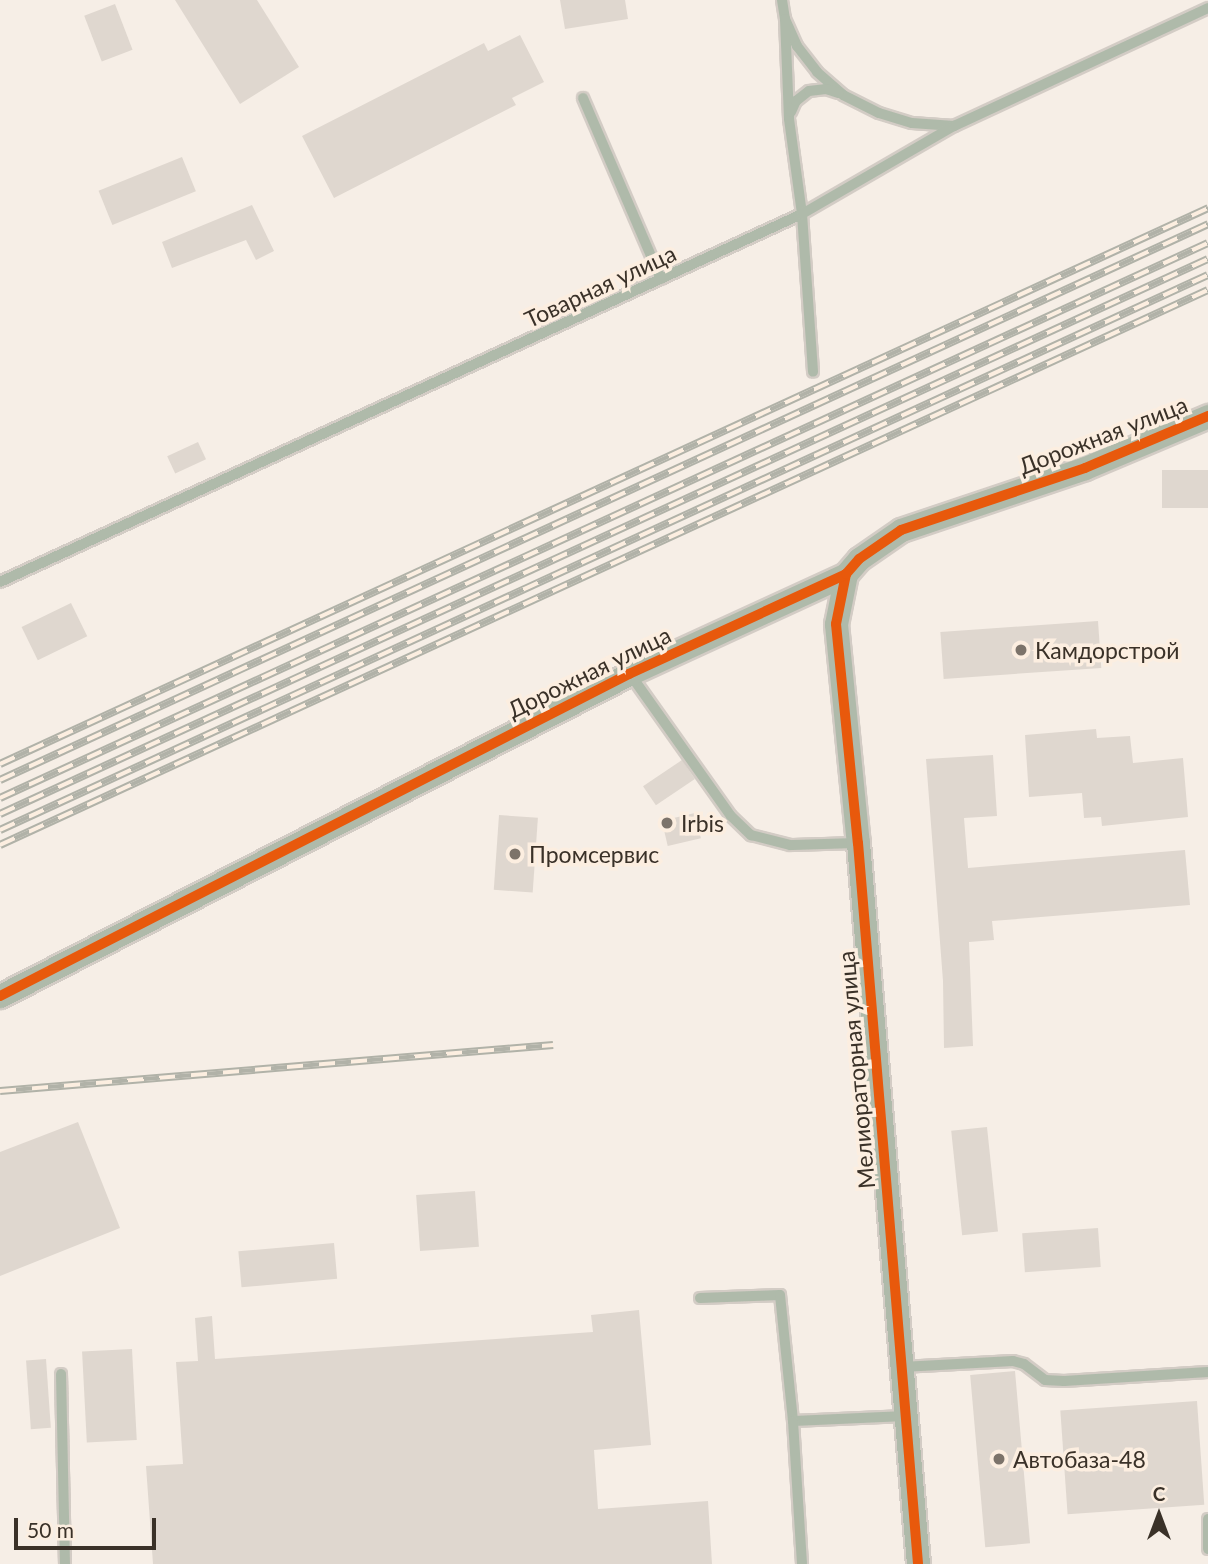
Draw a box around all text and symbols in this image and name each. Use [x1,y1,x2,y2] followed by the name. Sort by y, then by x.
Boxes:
[520,239,680,333] street label: Товарная улица
[1015,390,1191,480] street label: Дорожная улица
[503,620,675,724] street label: Дорожная улица
[1035,636,1180,664] place label: Камдорстрой
[1013,642,1029,658] marker: Камдорстрой
[681,809,724,837] place label: Irbis
[659,815,675,831] marker: Irbis
[529,840,659,868] place label: Промсервис
[507,846,523,862] marker: Промсервис
[832,950,880,1190] street label: Мелиораторная улица
[1013,1445,1146,1473] place label: Автобаза-48
[991,1451,1007,1467] marker: Автобаза-48
[1124,1480,1194,1550] north arrow
[1153,1482,1165,1505] text: С
[18,1504,159,1548] scale bar
[27,1517,74,1542] text: 50 m

